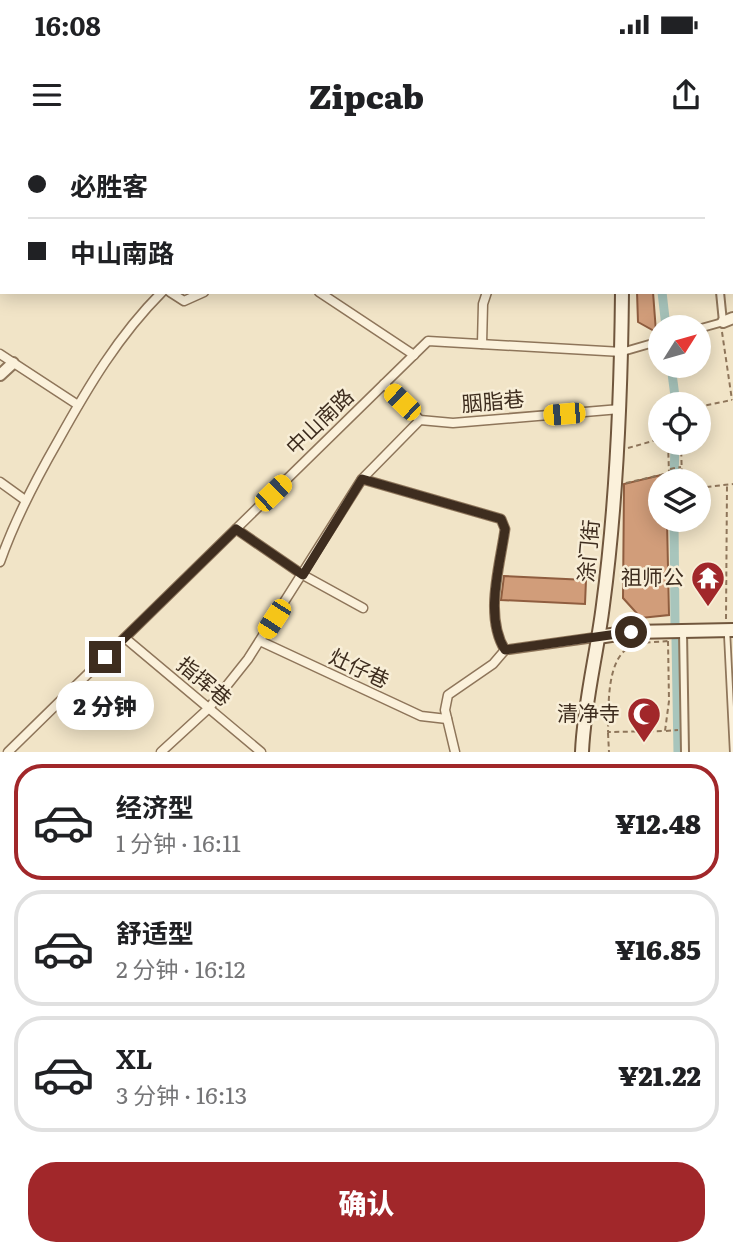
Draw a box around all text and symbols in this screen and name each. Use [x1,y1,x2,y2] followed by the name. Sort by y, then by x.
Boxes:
[35,5,101,44] text: 16:08
[309,71,424,119] text: Zipcab
[28,76,66,114] icon: menu
[667,76,705,114] icon: share
[70,165,148,204] text: 必胜客
[70,232,174,271] text: 中山南路
[648,315,710,378] north arrow
[648,315,711,532] map controls
[277,380,359,461] street label: 中山南路
[380,380,425,424] car
[460,381,526,418] street label: 胭脂巷
[648,392,711,455] button: locate
[543,402,586,426] car
[648,469,711,532] button: layers
[251,471,296,515] car
[568,518,605,584] street label: 涂门街
[689,559,727,608] temple icon: 祖师公
[621,560,684,591] place label: 祖师公
[254,596,295,642] car
[615,616,647,648] route start
[325,639,395,694] street label: 灶仔巷
[89,641,121,673] route end
[172,648,240,712] street label: 指挥巷
[56,682,154,730] callout: 2 分钟
[73,688,137,722] text: 2 分钟
[625,695,663,744] mosque icon: 清净寺
[557,696,620,727] place label: 清净寺
[116,786,194,825] text: 经济型
[32,791,95,854] icon: car
[615,803,701,842] text: ¥12.48
[116,825,241,859] text: 1 分钟 · 16:11
[116,912,194,951] text: 舒适型
[32,917,95,980] icon: car
[615,929,701,968] text: ¥16.85
[116,951,246,985] text: 2 分钟 · 16:12
[116,1038,153,1077] text: XL
[32,1043,95,1106] icon: car
[618,1055,701,1094] text: ¥21.22
[116,1077,247,1111] text: 3 分钟 · 16:13
[28,1162,705,1242] button: 确认

